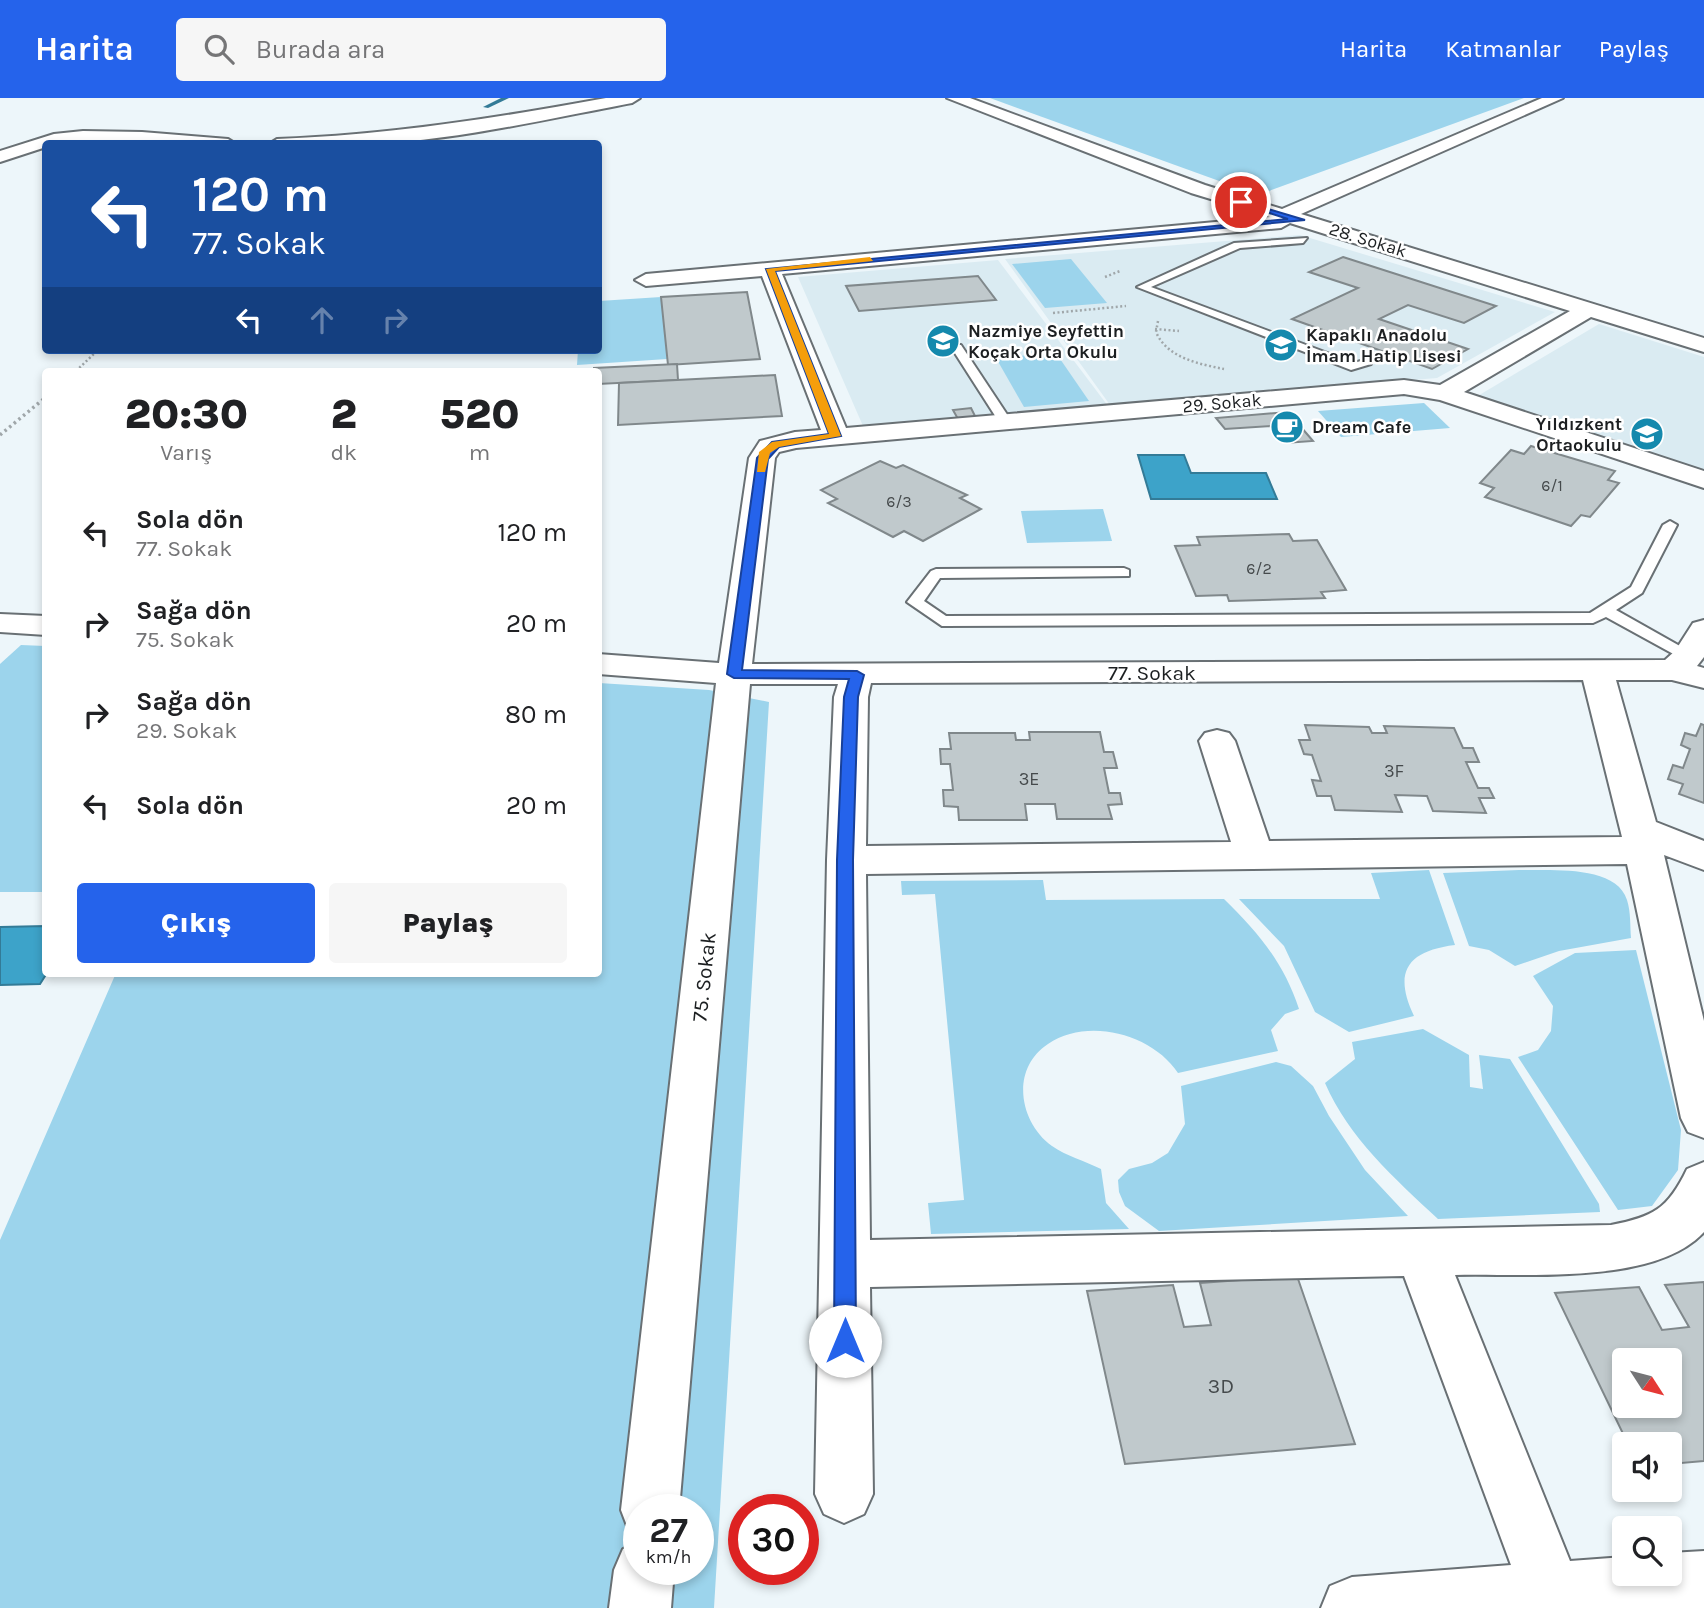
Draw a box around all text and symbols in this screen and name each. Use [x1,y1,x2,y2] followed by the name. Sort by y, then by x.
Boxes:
[176,18,666,81] search box
[35,30,134,68] text: Harita
[200,30,238,68] icon: search
[256,34,385,65] text: Burada ara
[1340,35,1407,63] text: Harita
[1445,35,1561,63] text: Katmanlar
[1599,35,1669,63] text: Paylaş
[192,166,329,223] text: 120 m
[77,168,168,259] icon: left
[1211,172,1271,232] pin
[1222,183,1260,221] icon: arrive
[1327,218,1409,262] street label: 28. Sokak
[192,225,326,262] text: 77. Sokak
[230,301,268,339] icon: left
[303,301,341,339] icon: ahead
[376,301,414,339] icon: right
[968,320,1124,363] place label: Nazmiye Seyfettin Koçak Orta Okulu
[924,322,962,360] school or university icon: Nazmiye Seyfettin Koçak Orta Okulu
[1306,324,1462,367] place label: Kapaklı Anadolu İmam Hatip Lisesi
[1262,326,1300,364] school or university icon: Kapaklı Anadolu İmam Hatip Lisesi
[124,389,248,439] text: 20:30
[331,389,357,439] text: 2
[439,389,520,439] text: 520
[1182,389,1262,417] street label: 29. Sokak
[1268,408,1306,446] cafe icon: Dream Cafe
[1536,413,1622,456] place label: Yıldızkent Ortaokulu
[1628,415,1666,453] school or university icon: Yıldızkent Ortaokulu
[1312,416,1411,438] place label: Dream Cafe
[160,439,212,466] text: Varış
[330,439,357,466] text: dk
[469,439,490,466] text: m
[1541,476,1563,495] house number: 6/1
[886,492,912,511] house number: 6/3
[136,504,244,535] text: Sola dön
[77,514,115,552] icon: left
[497,517,567,548] text: 120 m
[136,535,232,562] text: 77. Sokak
[1246,559,1272,578] house number: 6/2
[136,595,252,626] text: Sağa dön
[77,605,115,643] icon: right
[506,608,567,639] text: 20 m
[136,626,234,653] text: 75. Sokak
[1108,661,1196,685] street label: 77. Sokak
[136,686,252,717] text: Sağa dön
[77,696,115,734] icon: right
[505,699,567,730] text: 80 m
[136,717,237,744] text: 29. Sokak
[1384,760,1404,782] house number: 3F
[1019,768,1039,790] house number: 3E
[77,787,115,825] icon: left
[136,790,244,821] text: Sola dön
[506,790,567,821] text: 20 m
[77,883,315,963] button: Çıkış
[329,883,567,963] button: Paylaş
[687,931,721,1023] street label: 75. Sokak
[808,1304,882,1378] position arrow
[1612,1348,1682,1418] north arrow
[1612,1348,1682,1586] map controls
[1208,1374,1234,1398] house number: 3D
[1612,1432,1682,1502] button: sound
[728,1494,819,1585] speed limit sign: 30
[649,1510,688,1551] text: 27
[1612,1516,1682,1586] button: search
[646,1546,691,1568] text: km/h

